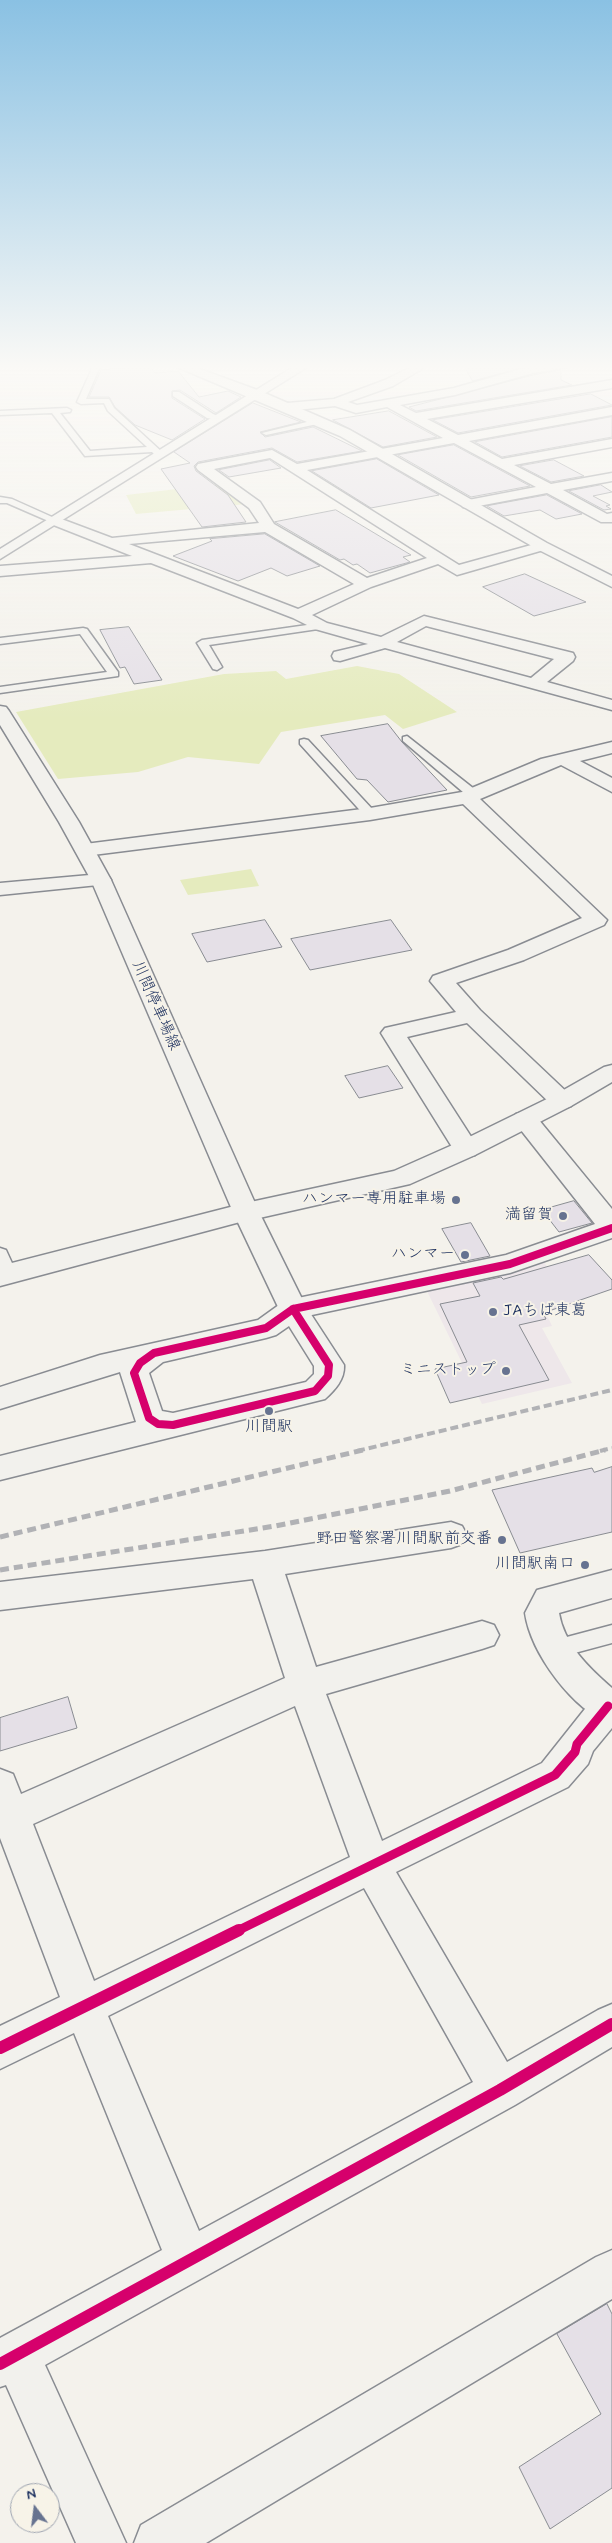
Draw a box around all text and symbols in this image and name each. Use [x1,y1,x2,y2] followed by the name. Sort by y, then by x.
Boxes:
[127,958,183,1054] street label: 川間停車場線
[302,1190,446,1210] place label: ハンマー専用駐車場
[450,1194,462,1206] marker: ハンマー専用駐車場
[505,1206,553,1226] place label: 満留賀
[557,1210,569,1222] marker: 満留賀
[391,1245,455,1265] place label: ハンマー
[459,1249,471,1261] marker: ハンマー
[503,1302,587,1322] place label: JAちば東葛
[487,1306,499,1318] marker: JAちば東葛
[400,1361,496,1381] place label: ミニストップ
[500,1365,512,1377] marker: ミニストップ
[263,1405,275,1417] marker: 川間駅
[245,1418,293,1438] place label: 川間駅
[316,1530,492,1550] place label: 野田警察署川間駅前交番
[496,1534,508,1546] marker: 野田警察署川間駅前交番
[495,1555,575,1575] place label: 川間駅南口
[579,1559,591,1571] marker: 川間駅南口
[10,2483,60,2533] north arrow
[25,2485,38,2504] text: N

